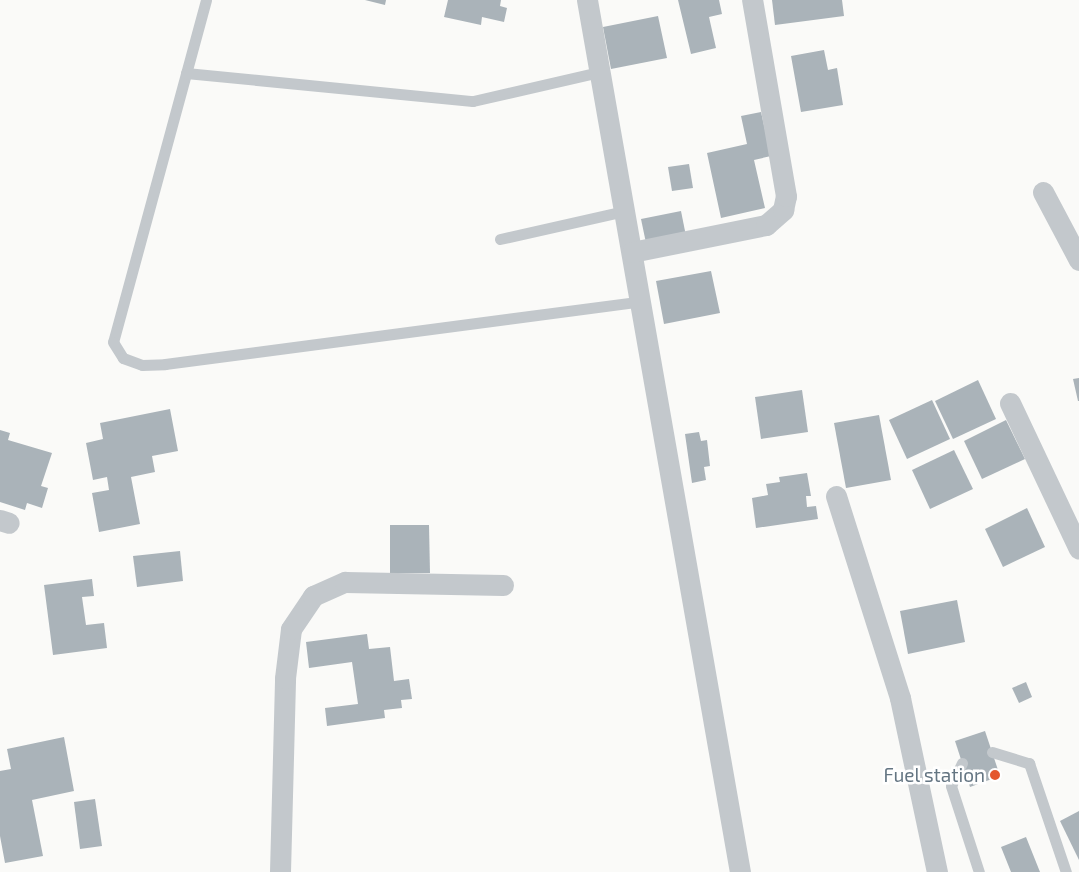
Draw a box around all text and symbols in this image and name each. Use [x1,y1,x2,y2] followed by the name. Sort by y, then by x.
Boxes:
[883,764,985,786] place label: Fuel station
[989,769,1001,781] marker: Fuel station

